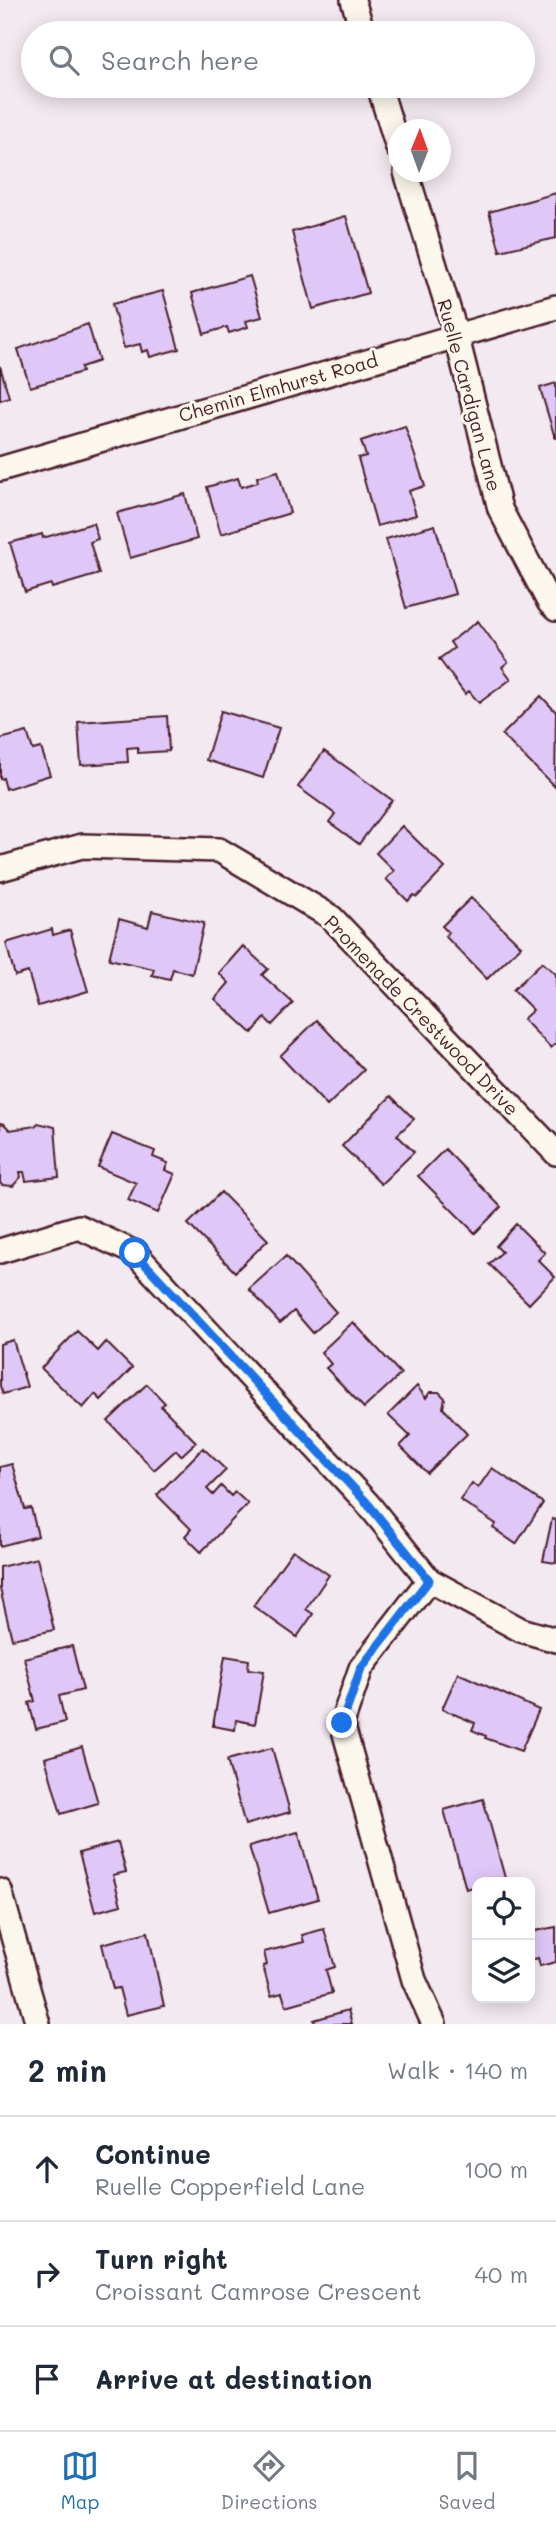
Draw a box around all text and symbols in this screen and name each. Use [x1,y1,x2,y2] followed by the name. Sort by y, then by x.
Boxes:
[21,21,535,98] search box
[45,41,83,79] icon: search
[101,43,259,77] text: Search here
[388,119,451,182] north arrow
[432,296,508,494] street label: Ruelle Cardigan Lane
[176,347,380,427] street label: Chemin Elmhurst Road
[319,909,525,1121] street label: Promenade Crestwood Drive
[119,1237,150,1268] route start
[326,1707,357,1738] route end
[472,1877,535,2003] map controls
[472,1877,535,1940] button: locate
[472,1940,535,2003] button: layers
[28,2050,107,2090] text: 2 min
[387,2055,528,2085] text: Walk · 140 m
[95,2137,211,2171] text: Continue
[28,2150,66,2188] icon: ahead
[464,2154,528,2184] text: 100 m
[95,2171,365,2201] text: Ruelle Copperfield Lane
[95,2242,228,2276] text: Turn right
[28,2255,66,2293] icon: right
[475,2259,528,2289] text: 40 m
[95,2276,422,2306] text: Croissant Camrose Crescent
[28,2360,66,2398] icon: arrive
[95,2362,372,2396] text: Arrive at destination
[61,2447,99,2514] tab: Map
[221,2447,317,2514] tab: Directions
[439,2447,495,2514] tab: Saved

